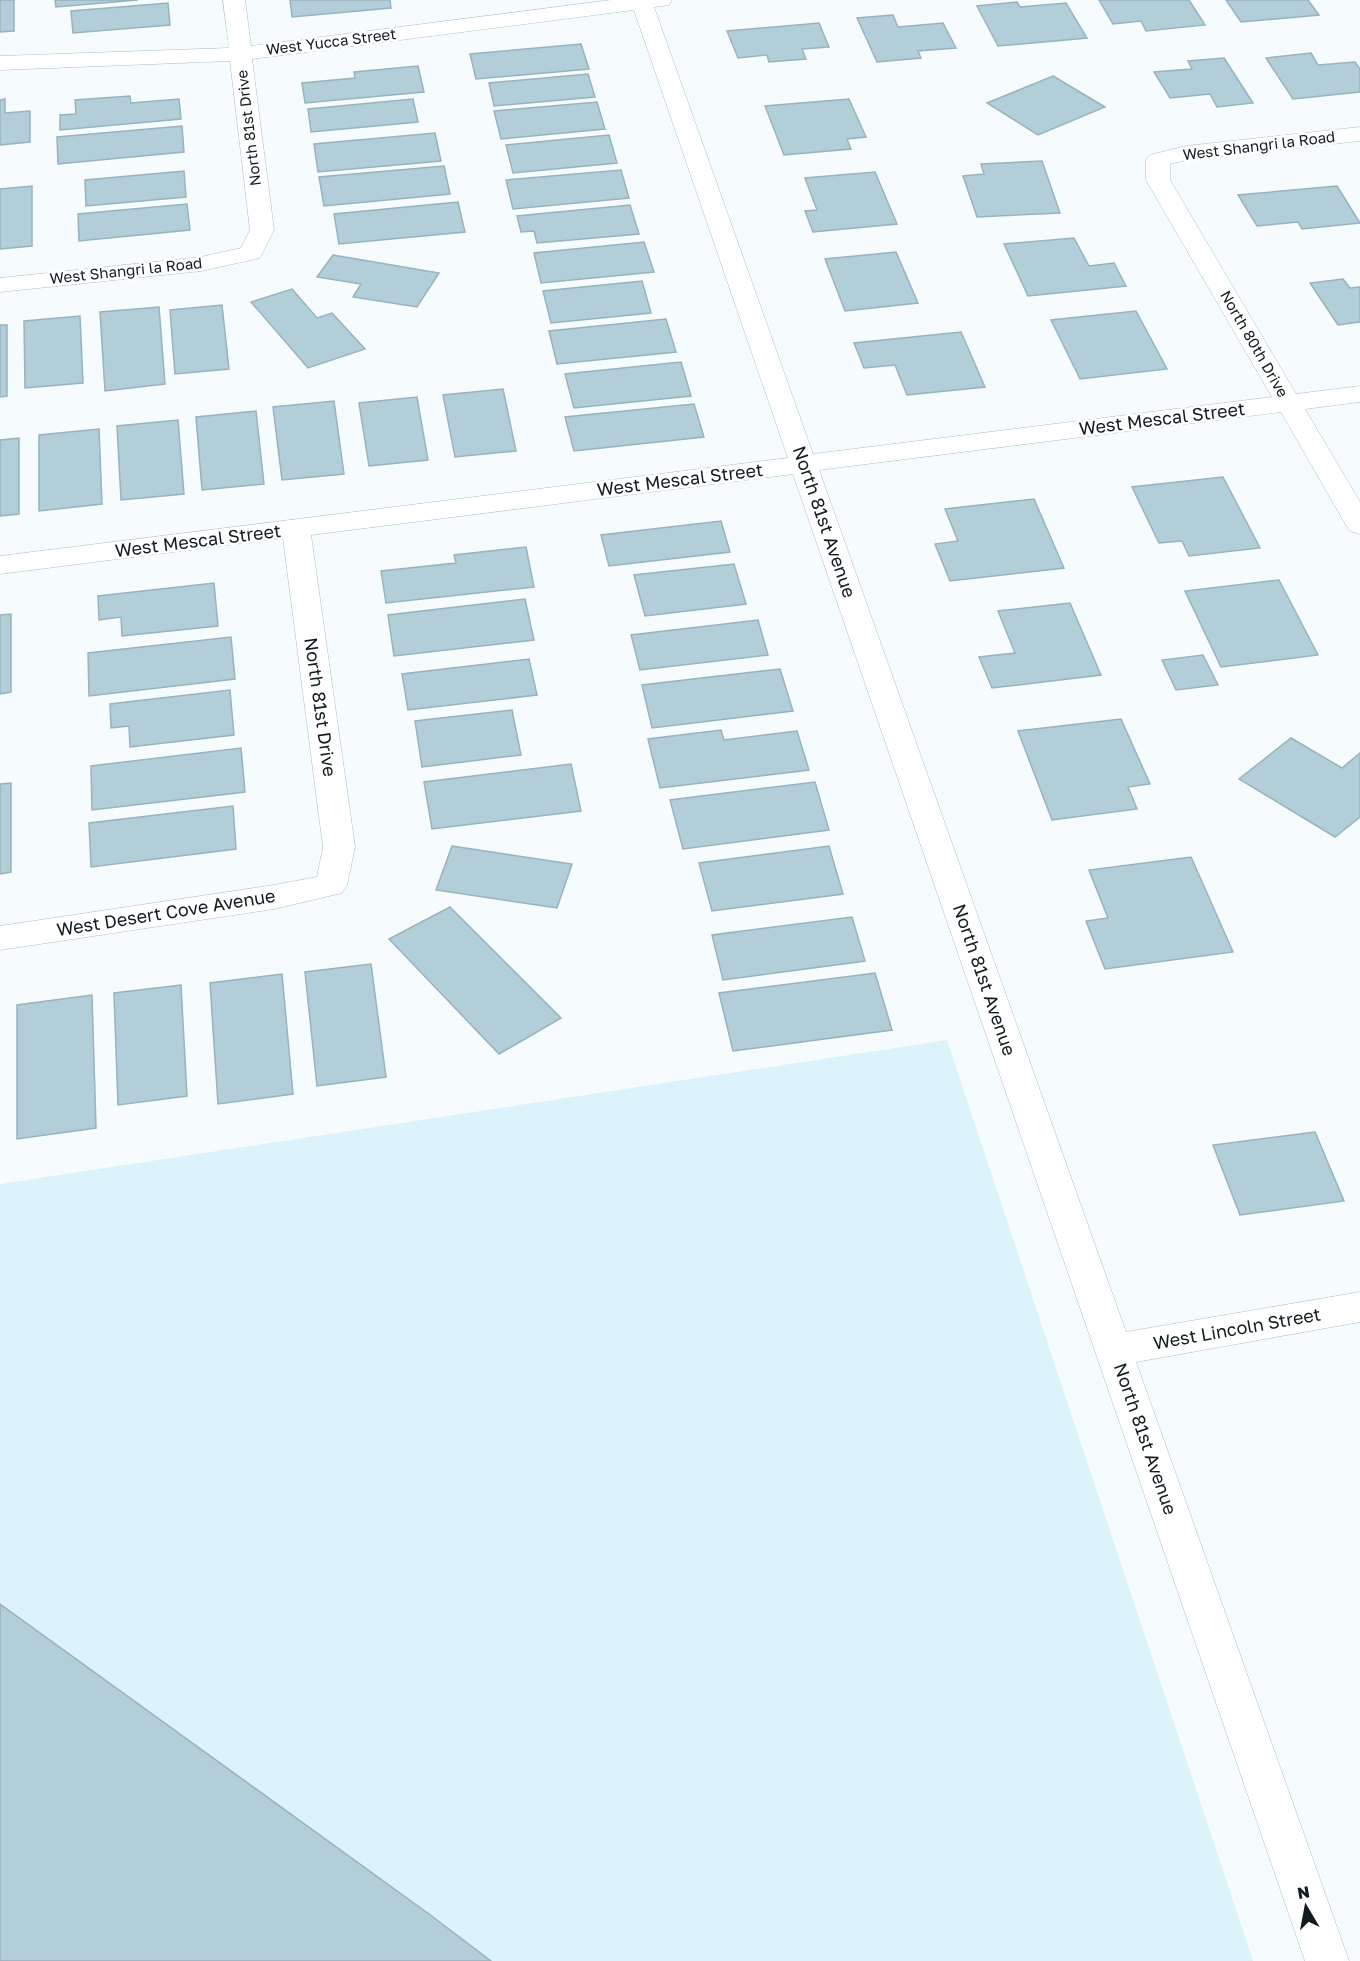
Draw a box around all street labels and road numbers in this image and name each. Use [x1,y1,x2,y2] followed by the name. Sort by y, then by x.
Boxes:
[265,24,397,58] street label: West Yucca Street
[232,69,264,187] street label: North 81st Drive
[1182,127,1336,163] street label: West Shangri la Road
[49,253,203,287] street label: West Shangri la Road
[1217,287,1293,400] street label: North 80th Drive
[1078,397,1246,439] street label: West Mescal Street
[789,443,861,600] street label: North 81st Avenue
[596,458,764,500] street label: West Mescal Street
[114,519,282,561] street label: West Mescal Street
[300,636,342,778] street label: North 81st Drive
[55,884,277,940] street label: West Desert Cove Avenue
[949,901,1021,1058] street label: North 81st Avenue
[1151,1302,1322,1354] street label: West Lincoln Street
[1110,1360,1182,1517] street label: North 81st Avenue

